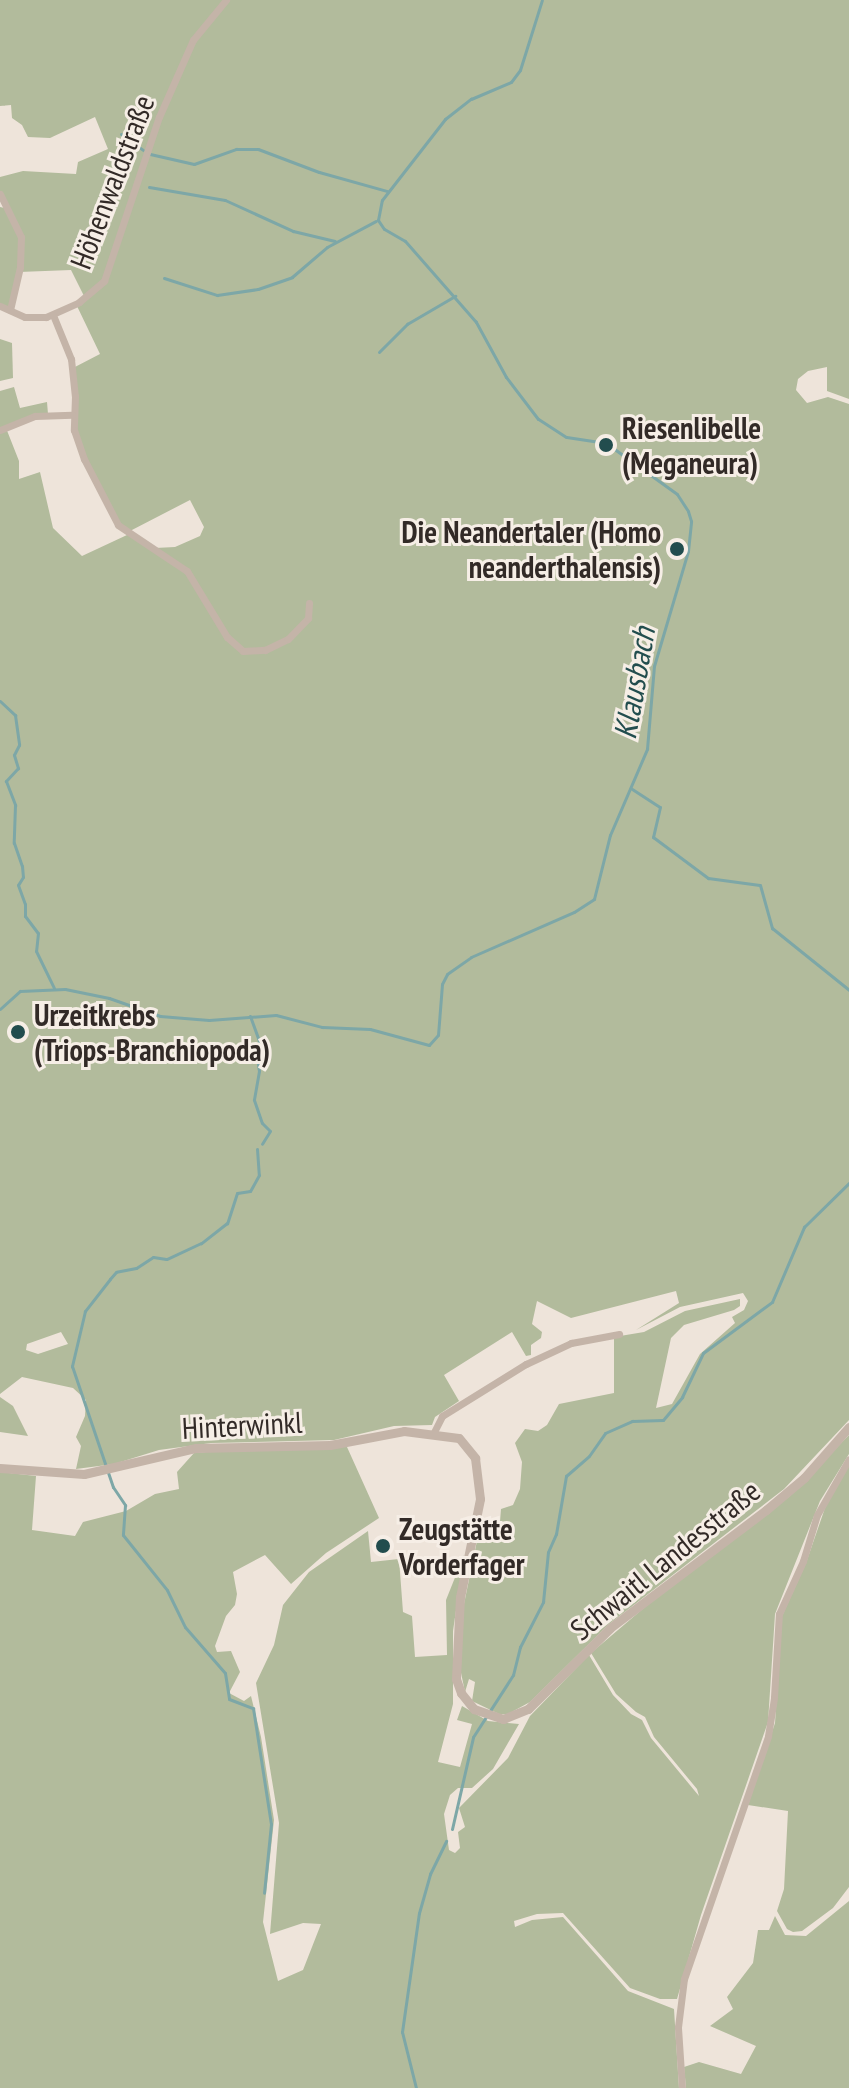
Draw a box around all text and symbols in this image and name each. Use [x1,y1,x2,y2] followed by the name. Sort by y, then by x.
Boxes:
[62,90,162,274] street label: Höhenwaldstraße
[622,410,761,480] place label: Riesenlibelle (Meganeura)
[597,436,615,454] marker: Riesenlibelle (Meganeura)
[401,514,661,584] place label: Die Neandertaler (Homo neanderthalensis)
[668,540,686,558] marker: Die Neandertaler (Homo neanderthalensis)
[605,624,663,742] water label: Klausbach
[34,997,270,1068] place label: Urzeitkrebs (Triops-Branchiopoda)
[9,1023,27,1041] marker: Urzeitkrebs (Triops-Branchiopoda)
[181,1404,303,1446] street label: Hinterwinkl
[563,1473,767,1647] street label: Schwaitl Landesstraße
[399,1511,525,1582] place label: Zeugstätte Vorderfager
[374,1537,392,1555] marker: Zeugstätte Vorderfager

